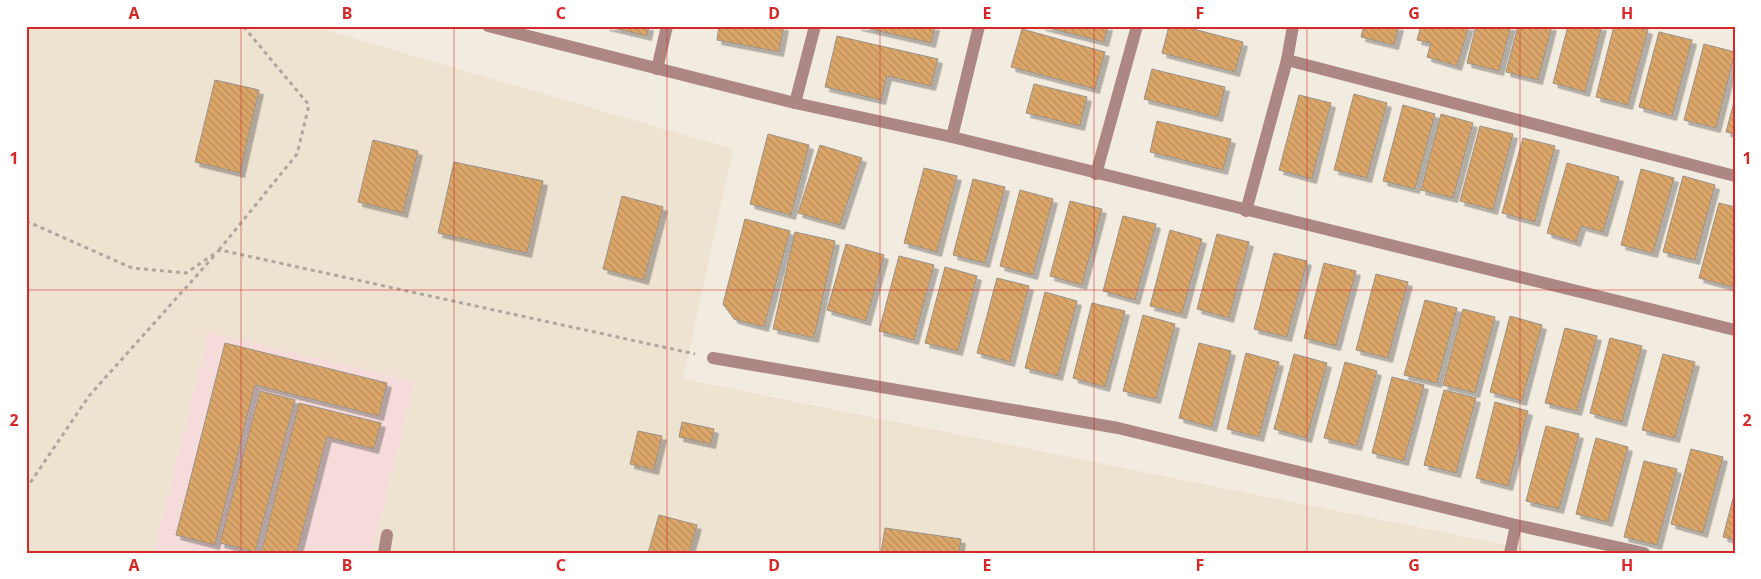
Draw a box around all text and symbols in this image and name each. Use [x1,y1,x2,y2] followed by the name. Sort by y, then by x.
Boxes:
[128,2,140,24] text: A
[342,2,352,24] text: B
[556,2,566,24] text: C
[768,2,780,24] text: D
[983,2,992,24] text: E
[1196,2,1204,24] text: F
[1408,2,1420,24] text: G
[1621,2,1633,24] text: H
[9,147,19,169] text: 1
[1742,147,1752,169] text: 1
[9,409,19,431] text: 2
[1742,409,1752,431] text: 2
[128,554,140,576] text: A
[342,554,352,576] text: B
[556,554,566,576] text: C
[768,554,780,576] text: D
[983,554,992,576] text: E
[1196,554,1204,576] text: F
[1408,554,1420,576] text: G
[1621,554,1633,576] text: H

